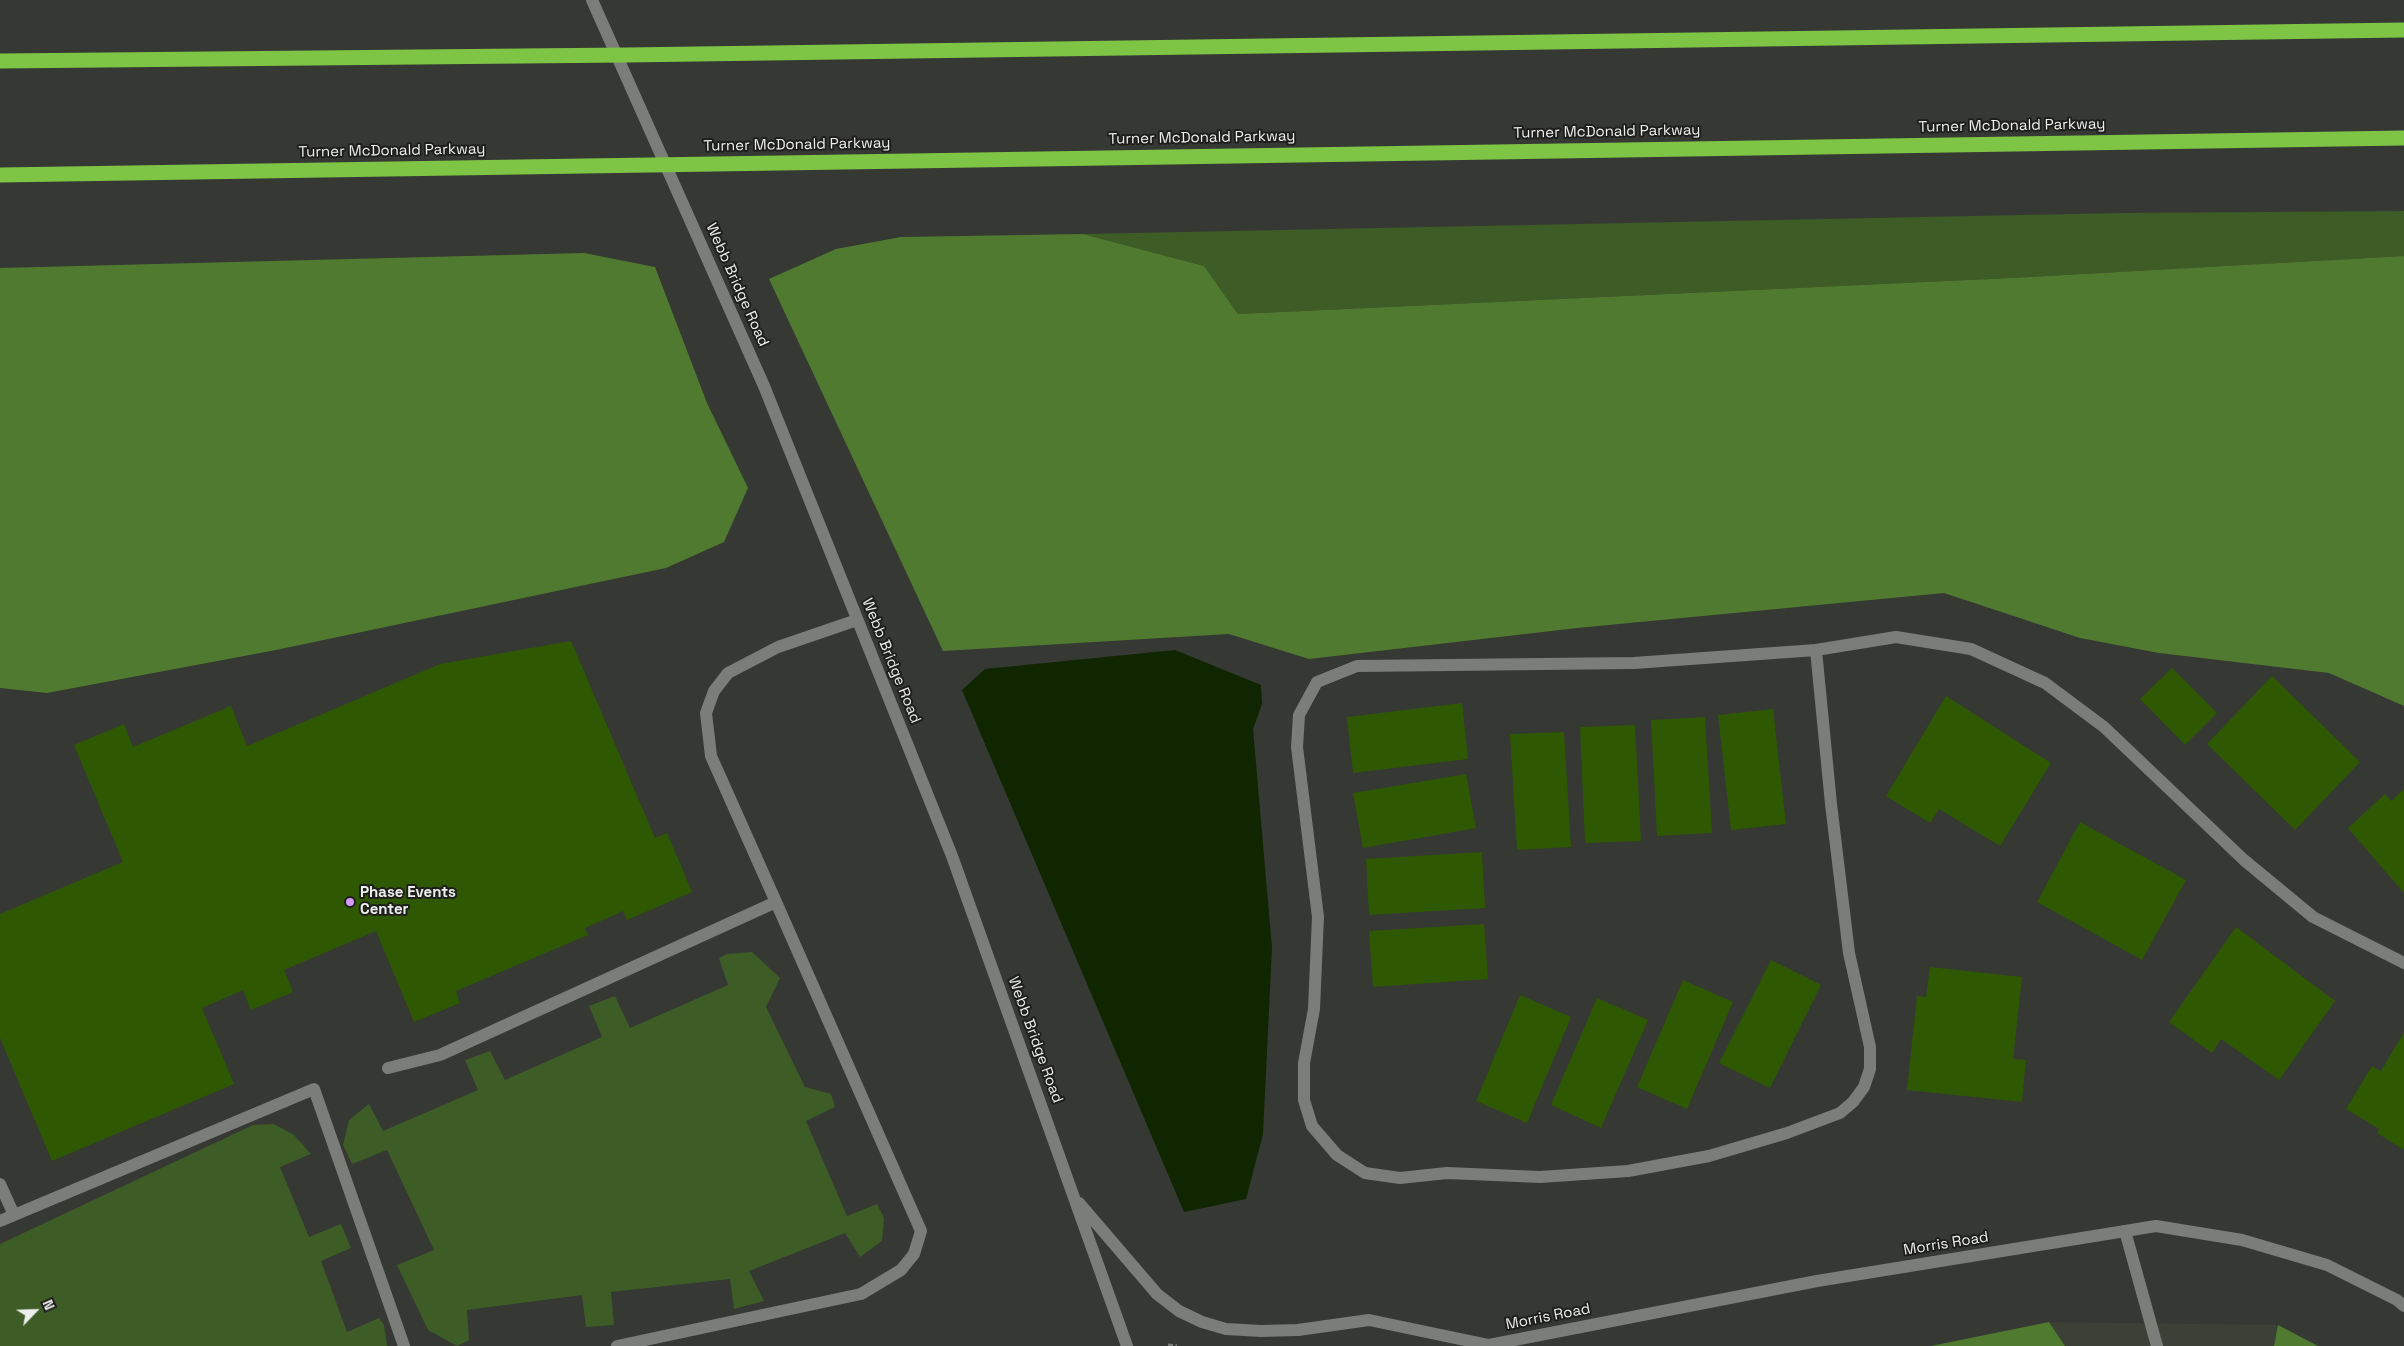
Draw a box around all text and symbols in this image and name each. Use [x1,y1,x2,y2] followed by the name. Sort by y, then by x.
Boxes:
[1918,115,2106,137] street label: Turner McDonald Parkway
[1513,121,1701,143] street label: Turner McDonald Parkway
[1108,127,1296,149] street label: Turner McDonald Parkway
[703,134,891,156] street label: Turner McDonald Parkway
[298,140,486,162] street label: Turner McDonald Parkway
[702,221,772,349] street label: Webb Bridge Road
[858,596,924,726] street label: Webb Bridge Road
[360,884,456,919] place label: Phase Events Center
[344,896,356,908] marker: Phase Events Center
[1004,974,1066,1106] street label: Webb Bridge Road
[1902,1228,1990,1260] street label: Morris Road
[10,1286,60,1336] north arrow
[39,1297,59,1313] text: N
[1504,1300,1592,1334] street label: Morris Road

